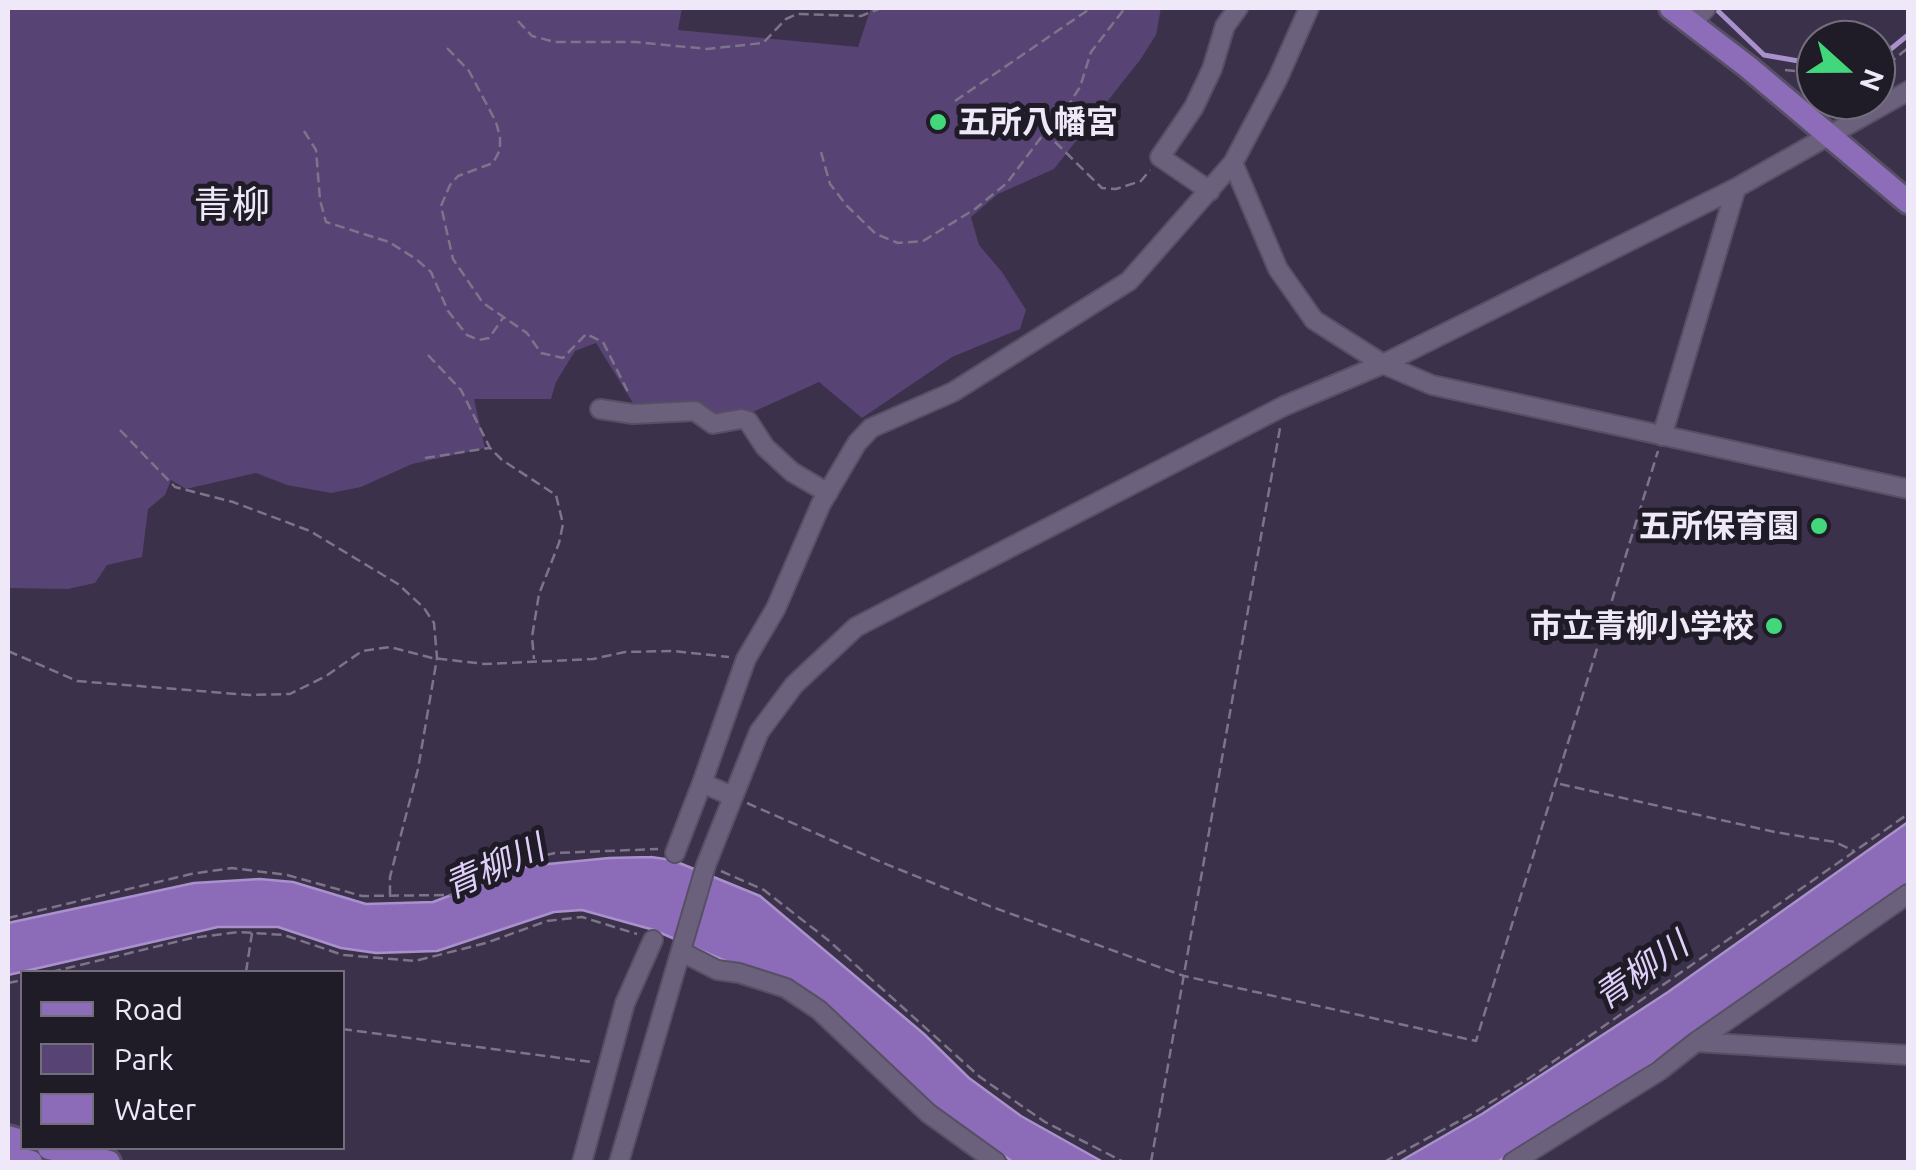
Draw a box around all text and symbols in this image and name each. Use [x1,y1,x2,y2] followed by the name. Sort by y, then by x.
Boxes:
[1796,20,1896,120] north arrow
[1854,65,1891,96] text: N
[958,103,1118,141] place label: 五所八幡宮
[927,111,949,133] marker: 五所八幡宮
[194,182,270,228] district label: 青柳
[1639,507,1799,545] place label: 五所保育園
[1808,515,1830,537] marker: 五所保育園
[1530,607,1754,645] place label: 市立青柳小学校
[1763,615,1785,637] marker: 市立青柳小学校
[437,826,551,908] water label: 青柳川
[1586,924,1696,1018] water label: 青柳川
[20,970,345,1150] legend
[114,992,183,1026] text: Road
[114,1042,174,1076] text: Park
[114,1092,196,1126] text: Water

